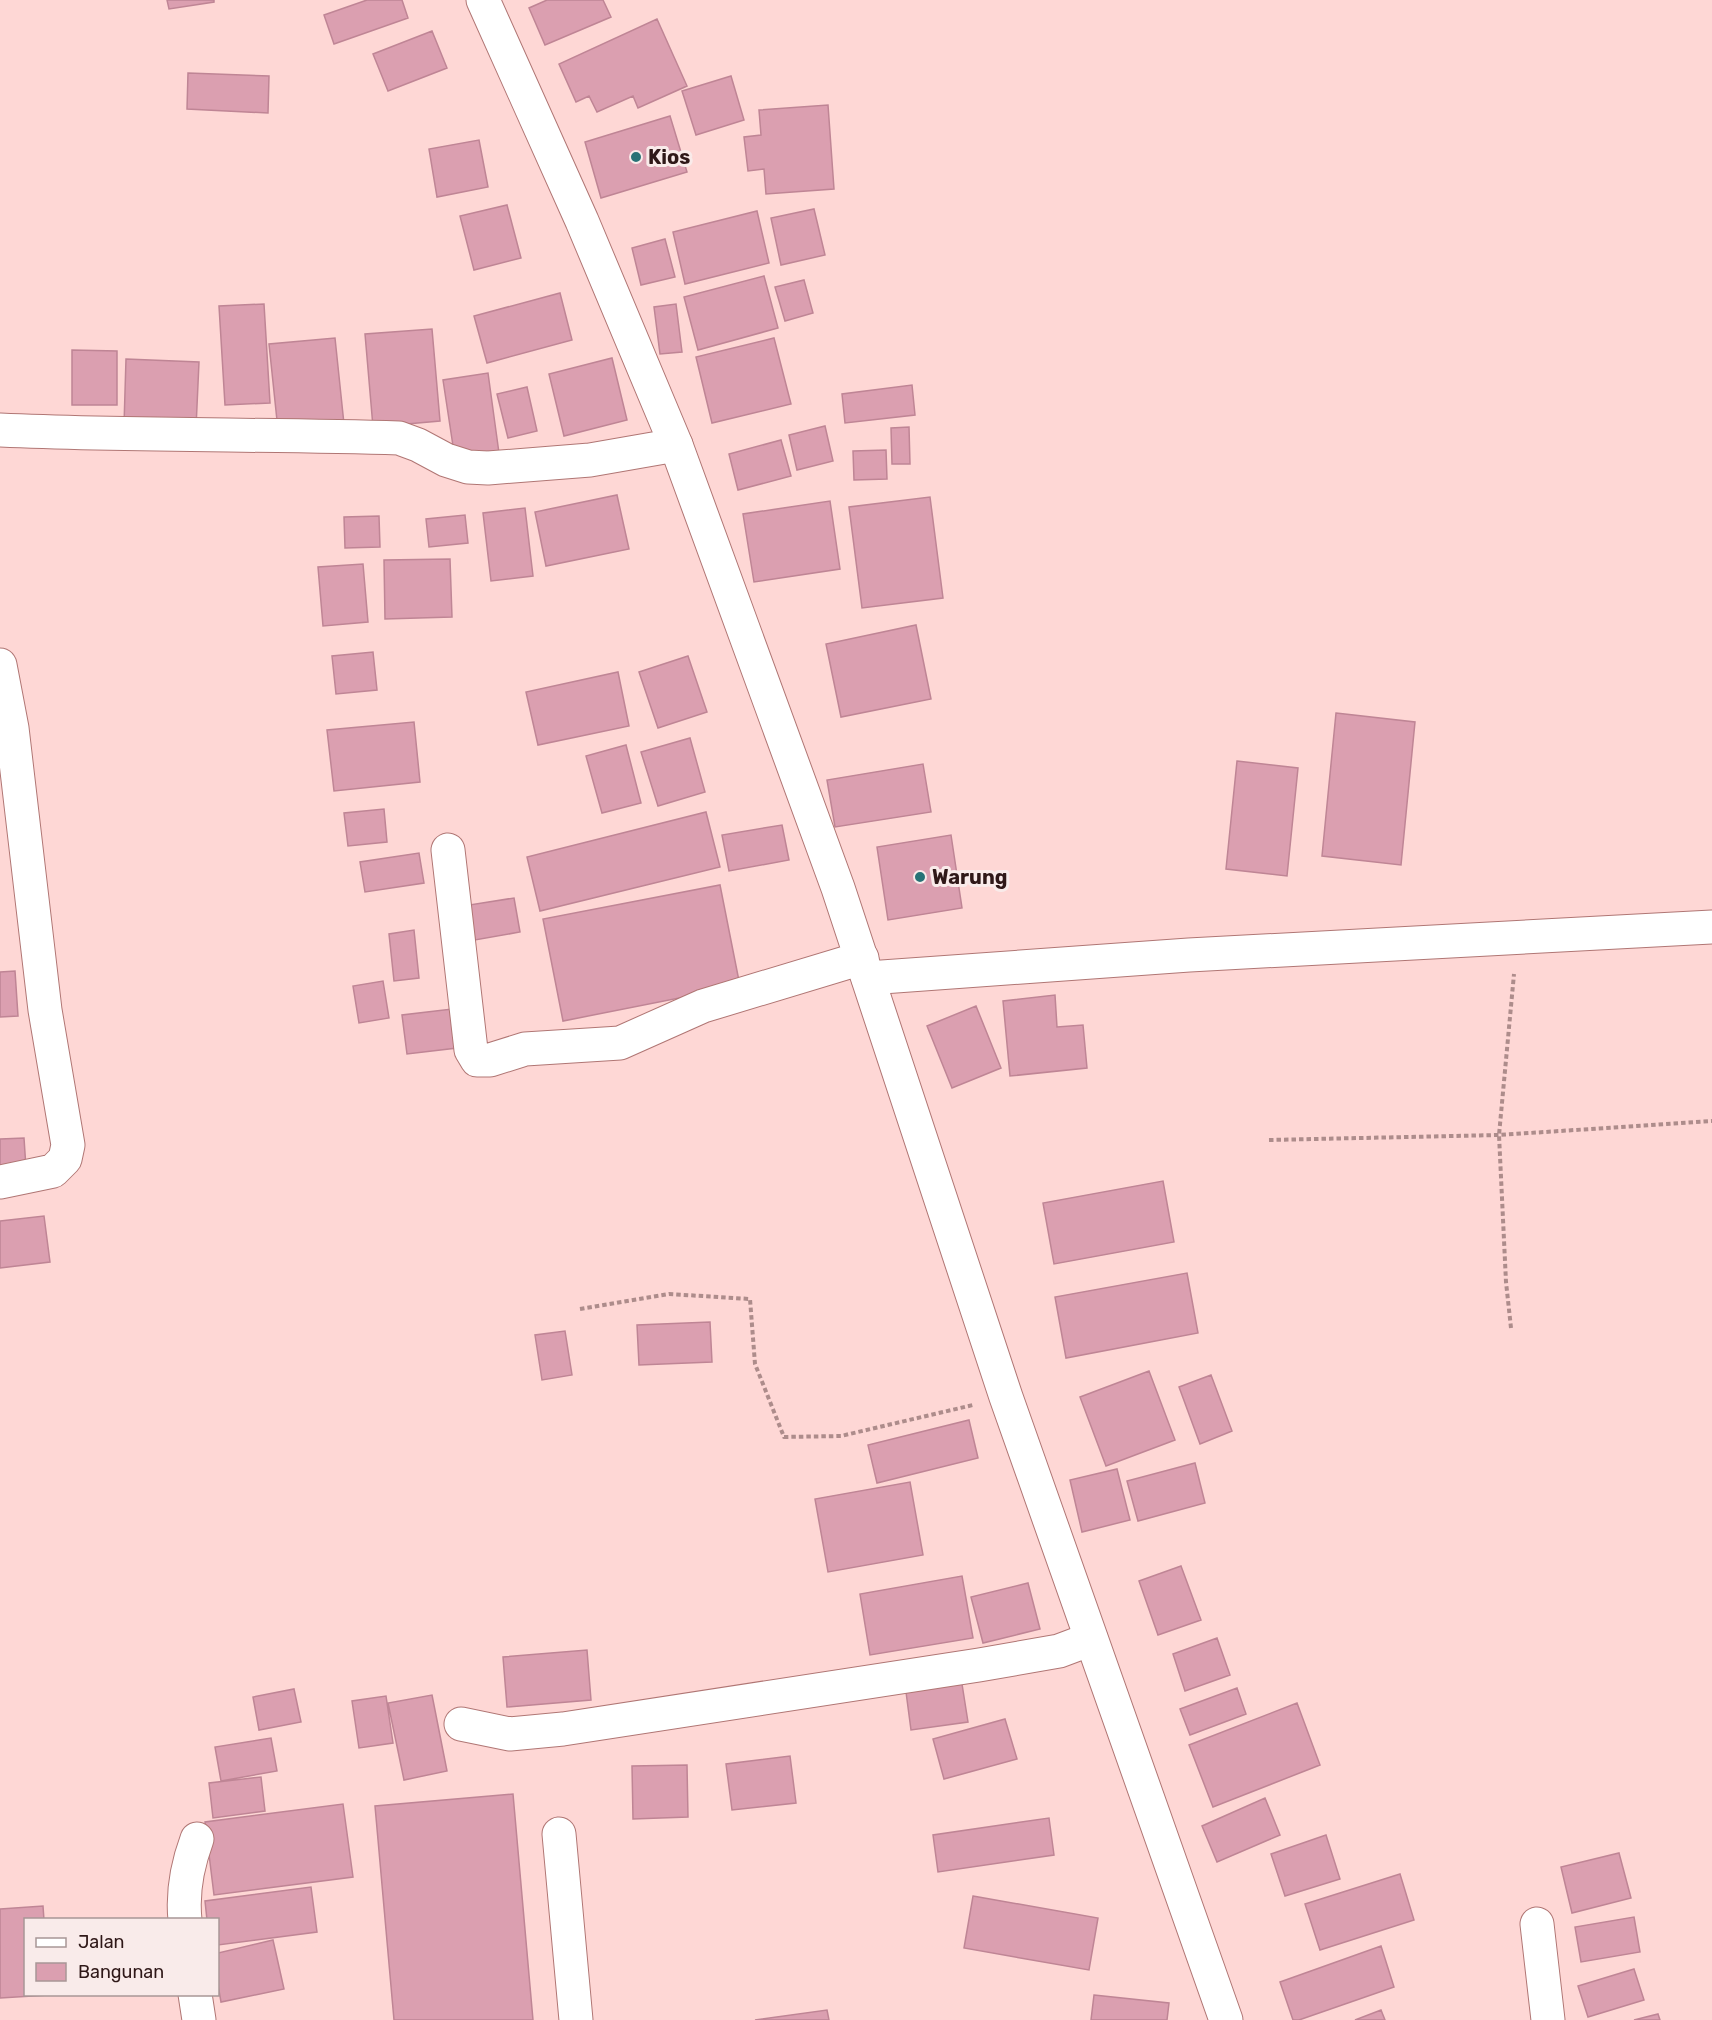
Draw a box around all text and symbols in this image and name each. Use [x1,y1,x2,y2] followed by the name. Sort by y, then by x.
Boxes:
[648,145,690,169] place label: Kios
[629,150,643,164] marker: Kios
[932,865,1007,889] place label: Warung
[913,870,927,884] marker: Warung
[24,1918,219,1996] legend
[78,1931,125,1953] text: Jalan
[78,1961,164,1983] text: Bangunan

